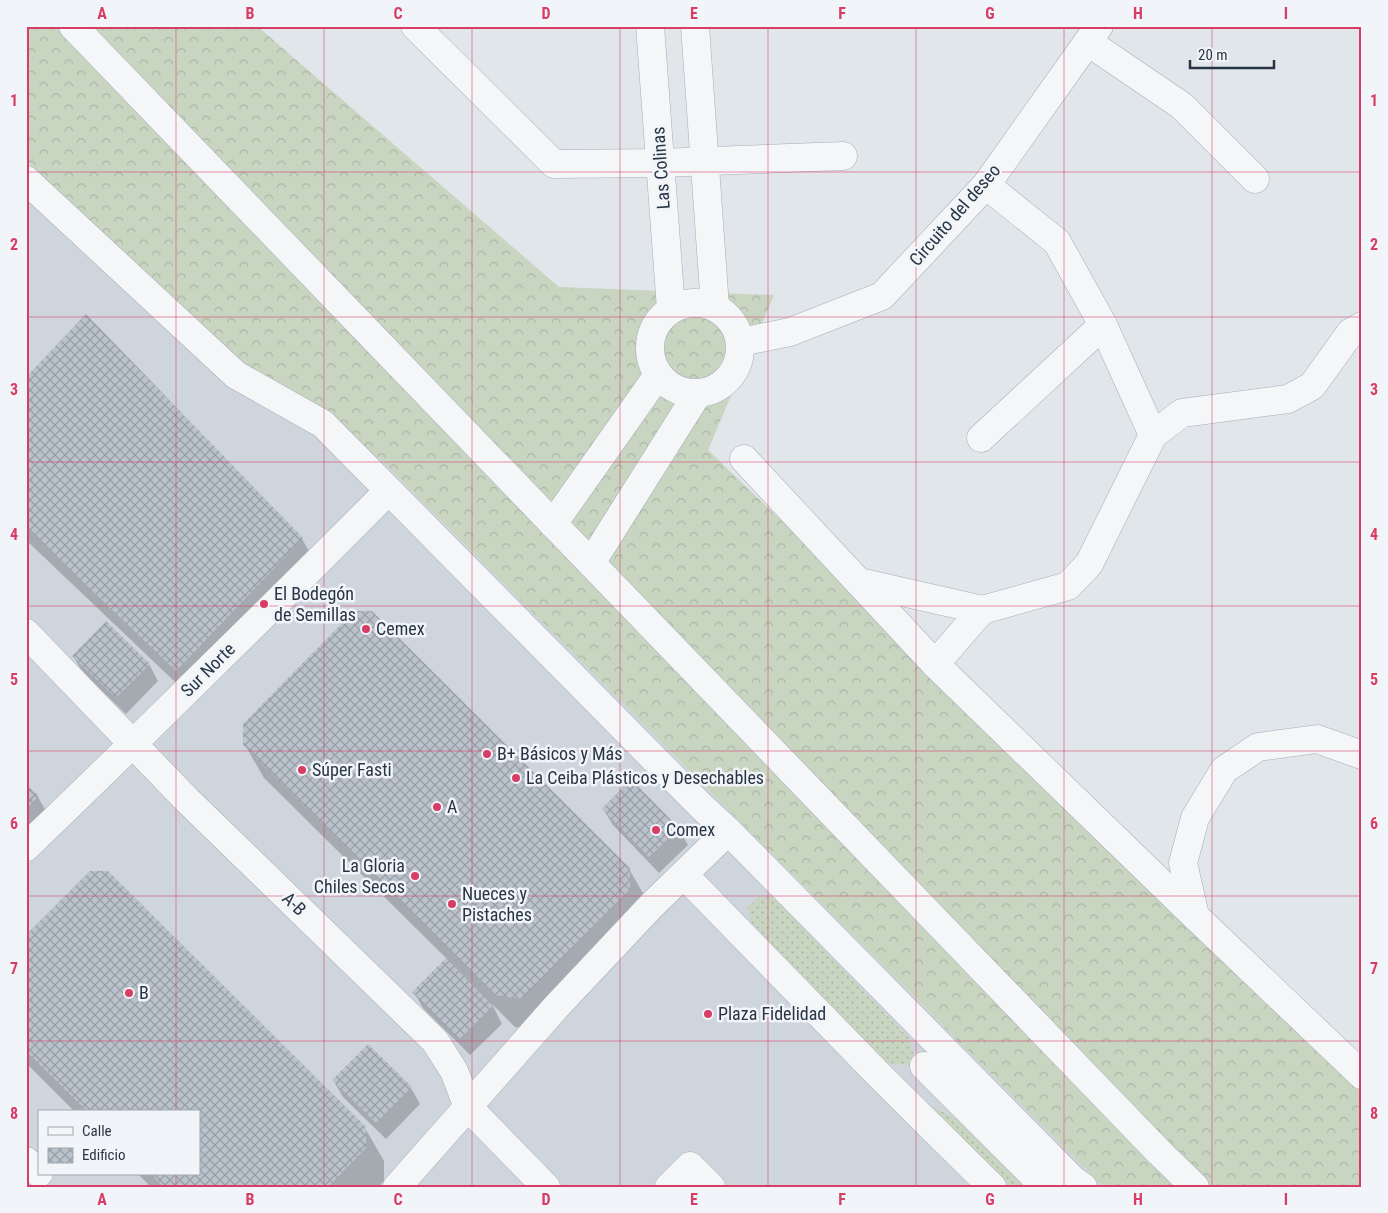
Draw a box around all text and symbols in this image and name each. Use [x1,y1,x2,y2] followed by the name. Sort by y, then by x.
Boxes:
[97,4,107,23] text: A
[246,4,255,23] text: B
[393,4,403,23] text: C
[541,4,551,23] text: D
[690,4,698,23] text: E
[838,4,846,23] text: F
[985,4,995,23] text: G
[1133,4,1143,23] text: H
[1284,4,1288,23] text: I
[1190,38,1274,70] scale bar
[1198,46,1228,64] text: 20 m
[10,91,18,110] text: 1
[1370,91,1378,110] text: 1
[647,126,674,210] street label: Las Colinas
[905,160,1004,270] street label: Circuito del deseo
[10,235,18,254] text: 2
[1370,235,1378,254] text: 2
[10,380,18,399] text: 3
[1370,380,1378,399] text: 3
[10,525,18,544] text: 4
[1370,525,1378,544] text: 4
[274,583,356,625] place label: El Bodegón de Semillas
[258,598,270,610] marker: El Bodegón de Semillas
[376,618,425,639] place label: Cemex
[360,623,372,635] marker: Cemex
[176,638,239,701] street label: Sur Norte
[10,670,18,689] text: 5
[1370,670,1378,689] text: 5
[497,743,622,764] place label: B+ Básicos y Más
[481,748,493,760] marker: B+ Básicos y Más
[312,759,392,780] place label: Súper Fasti
[296,764,308,776] marker: Súper Fasti
[526,767,764,788] place label: La Ceiba Plásticos y Desechables
[510,772,522,784] marker: La Ceiba Plásticos y Desechables
[447,796,458,817] place label: A
[431,801,443,813] marker: A
[10,814,18,833] text: 6
[1370,814,1378,833] text: 6
[666,819,715,840] place label: Comex
[650,824,662,836] marker: Comex
[314,855,405,897] place label: La Gloria Chiles Secos
[409,870,421,882] marker: La Gloria Chiles Secos
[462,883,532,925] place label: Nueces y Pistaches
[278,888,311,920] street label: A-B
[446,898,458,910] marker: Nueces y Pistaches
[10,959,18,978] text: 7
[1370,959,1378,978] text: 7
[139,982,149,1003] place label: B
[123,987,135,999] marker: B
[718,1003,826,1024] place label: Plaza Fidelidad
[702,1008,714,1020] marker: Plaza Fidelidad
[10,1104,18,1123] text: 8
[1370,1104,1378,1123] text: 8
[38,1110,200,1176] legend
[82,1122,112,1140] text: Calle
[82,1146,125,1164] text: Edificio
[97,1190,107,1209] text: A
[246,1190,255,1209] text: B
[393,1190,403,1209] text: C
[541,1190,551,1209] text: D
[690,1190,698,1209] text: E
[838,1190,846,1209] text: F
[985,1190,995,1209] text: G
[1133,1190,1143,1209] text: H
[1284,1190,1288,1209] text: I

